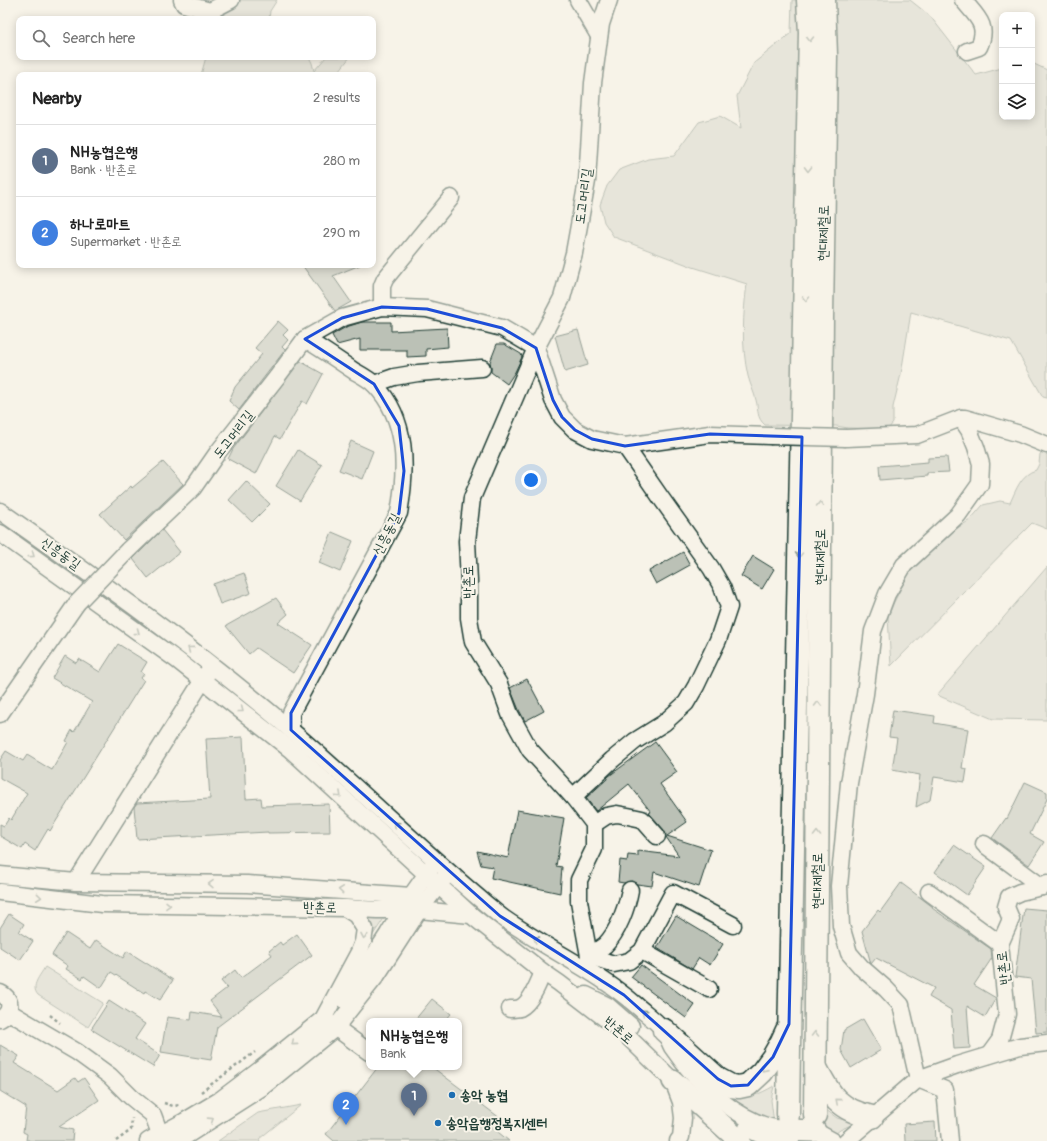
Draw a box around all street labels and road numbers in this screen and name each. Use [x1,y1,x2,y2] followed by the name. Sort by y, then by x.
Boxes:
[571,166,596,225] street label: 도고머리길
[815,205,832,261] street label: 현대제철로
[209,406,258,462] street label: 도고머리길
[369,510,405,558] street label: 신흥동길
[812,529,829,585] street label: 현대제철로
[37,534,85,574] street label: 신흥동길
[460,565,477,599] street label: 반촌로
[809,853,826,909] street label: 현대제철로
[303,899,337,916] street label: 반촌로
[993,950,1014,986] street label: 반촌로
[600,1013,637,1048] street label: 반촌로

